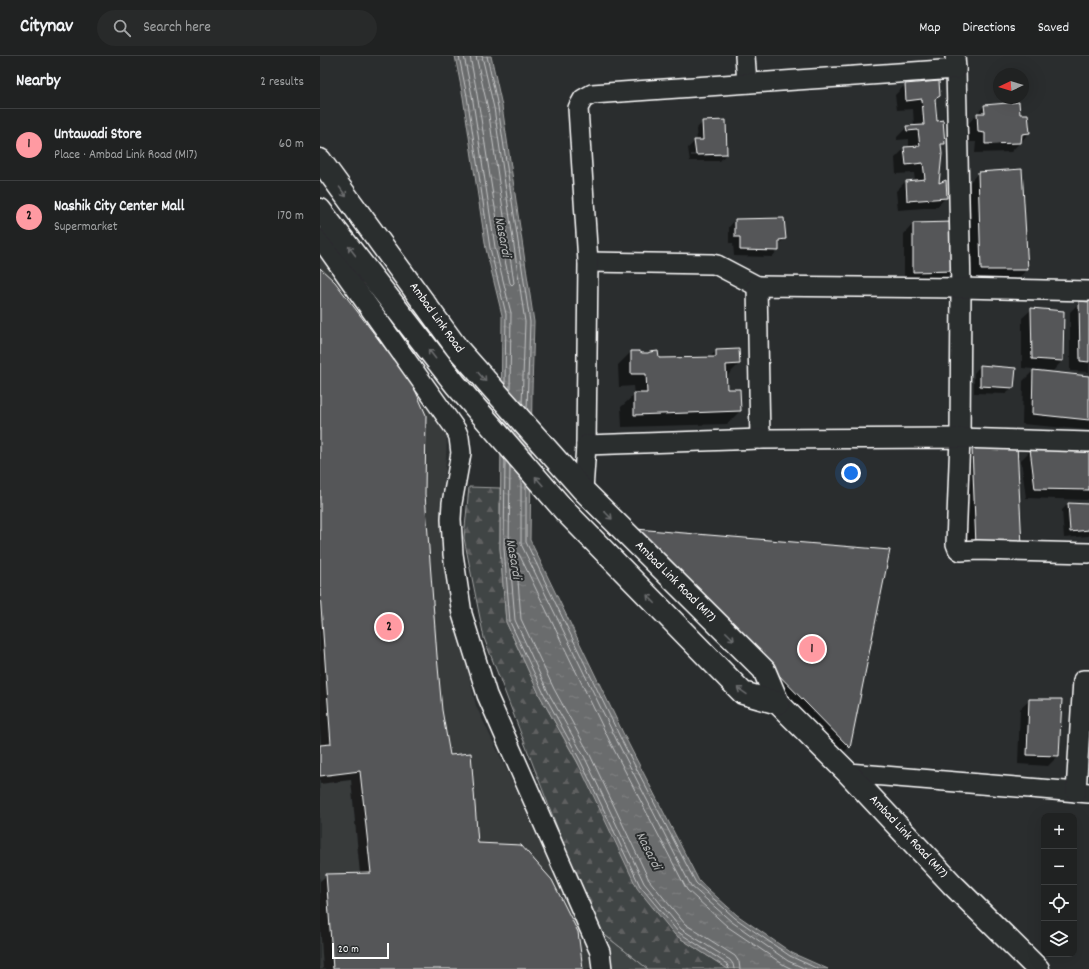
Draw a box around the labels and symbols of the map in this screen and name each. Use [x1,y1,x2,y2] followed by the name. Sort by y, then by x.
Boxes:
[993,68,1029,104] north arrow
[339,186,347,197] one-way arrow
[488,215,516,261] water label: Nasardi
[348,246,356,257] one-way arrow
[404,279,468,357] street label: Ambad Link Road
[427,349,436,360] one-way arrow
[478,372,487,383] one-way arrow
[841,463,861,483] your location
[535,476,544,487] one-way arrow
[603,510,613,520] one-way arrow
[500,537,527,583] water label: Nasardi
[630,537,720,627] street label: Ambad Link Road (M17)
[646,594,656,604] one-way arrow
[376,612,402,642] pin: 2
[725,631,735,641] one-way arrow
[799,634,825,664] pin: 1
[737,687,748,695] one-way arrow
[864,791,952,883] street label: Ambad Link Road (M17)
[630,829,667,876] water label: Nasardi
[332,941,389,960] scale bar

